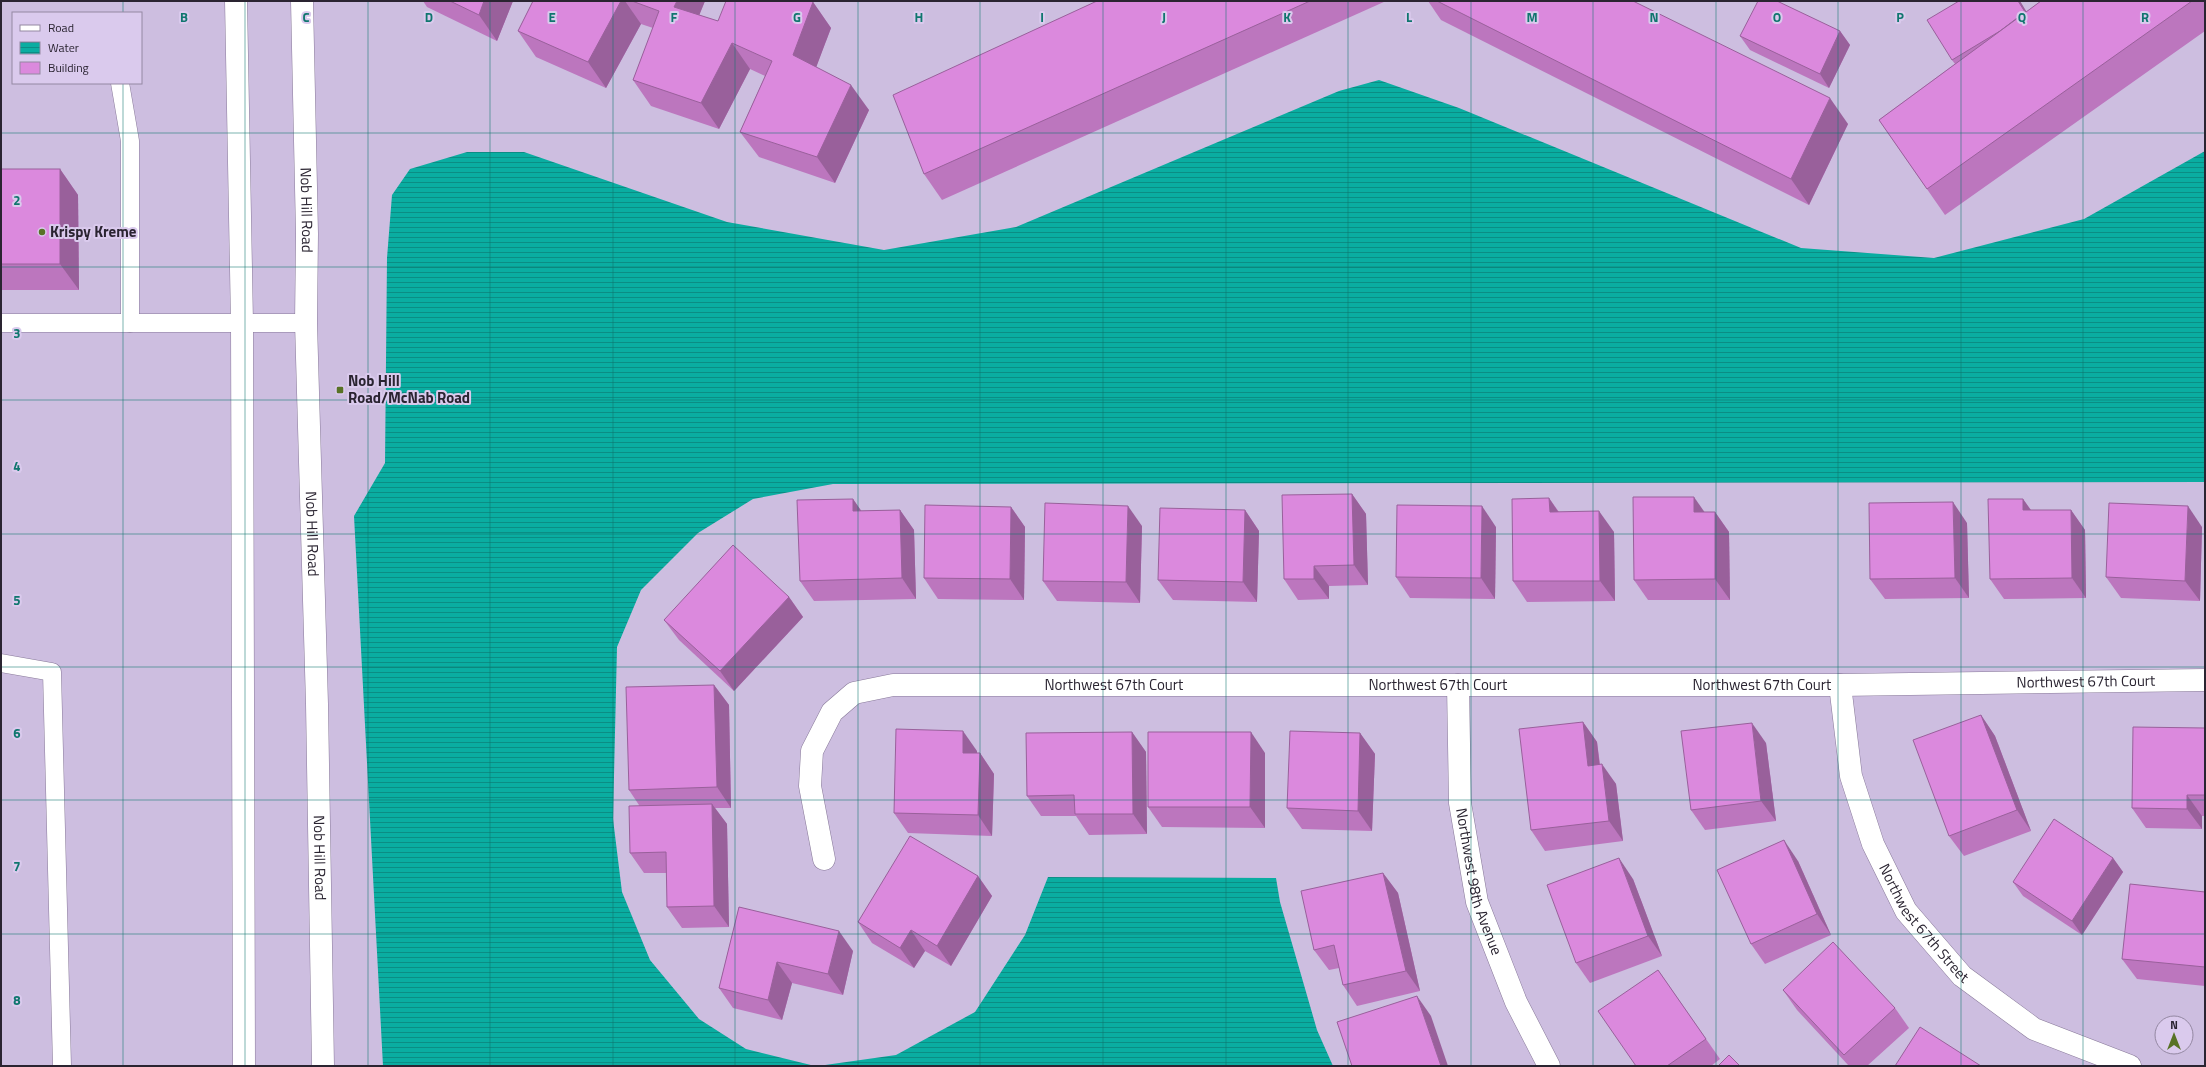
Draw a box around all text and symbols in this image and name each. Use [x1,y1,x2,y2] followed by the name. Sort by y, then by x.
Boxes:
[180,7,188,27] text: B
[302,7,310,27] text: C
[425,7,433,27] text: D
[548,7,556,27] text: E
[671,7,678,27] text: F
[793,7,801,27] text: G
[915,7,923,27] text: H
[1040,7,1044,27] text: I
[1162,7,1166,27] text: J
[1283,7,1291,27] text: K
[1406,7,1412,27] text: L
[1526,7,1538,27] text: M
[1649,7,1659,27] text: N
[1773,7,1781,27] text: O
[1896,7,1904,27] text: P
[2018,7,2026,27] text: Q
[2141,7,2149,27] text: R
[12,12,142,84] legend
[48,18,74,37] text: Road
[48,38,79,57] text: Water
[48,58,89,77] text: Building
[295,167,319,253] street label: Nob Hill Road
[13,190,21,210] text: 2
[50,220,137,243] place label: Krispy Kreme
[37,227,47,237] marker: Krispy Kreme
[13,323,21,343] text: 3
[348,369,470,409] place label: Nob Hill Road/McNab Road
[335,385,345,395] marker: Nob Hill Road/McNab Road
[13,456,21,476] text: 4
[300,491,325,577] street label: Nob Hill Road
[13,590,21,610] text: 5
[2016,669,2156,694] street label: Northwest 67th Court
[1045,673,1184,696] street label: Northwest 67th Court
[1369,673,1508,696] street label: Northwest 67th Court
[1693,673,1832,696] street label: Northwest 67th Court
[13,723,21,743] text: 6
[1450,806,1509,958] street label: Northwest 98th Avenue
[308,815,332,901] street label: Nob Hill Road
[13,856,21,876] text: 7
[1873,860,1974,989] street label: Northwest 67th Street
[13,990,21,1010] text: 8
[2154,1015,2194,1055] north arrow
[2170,1017,2178,1033] text: N

